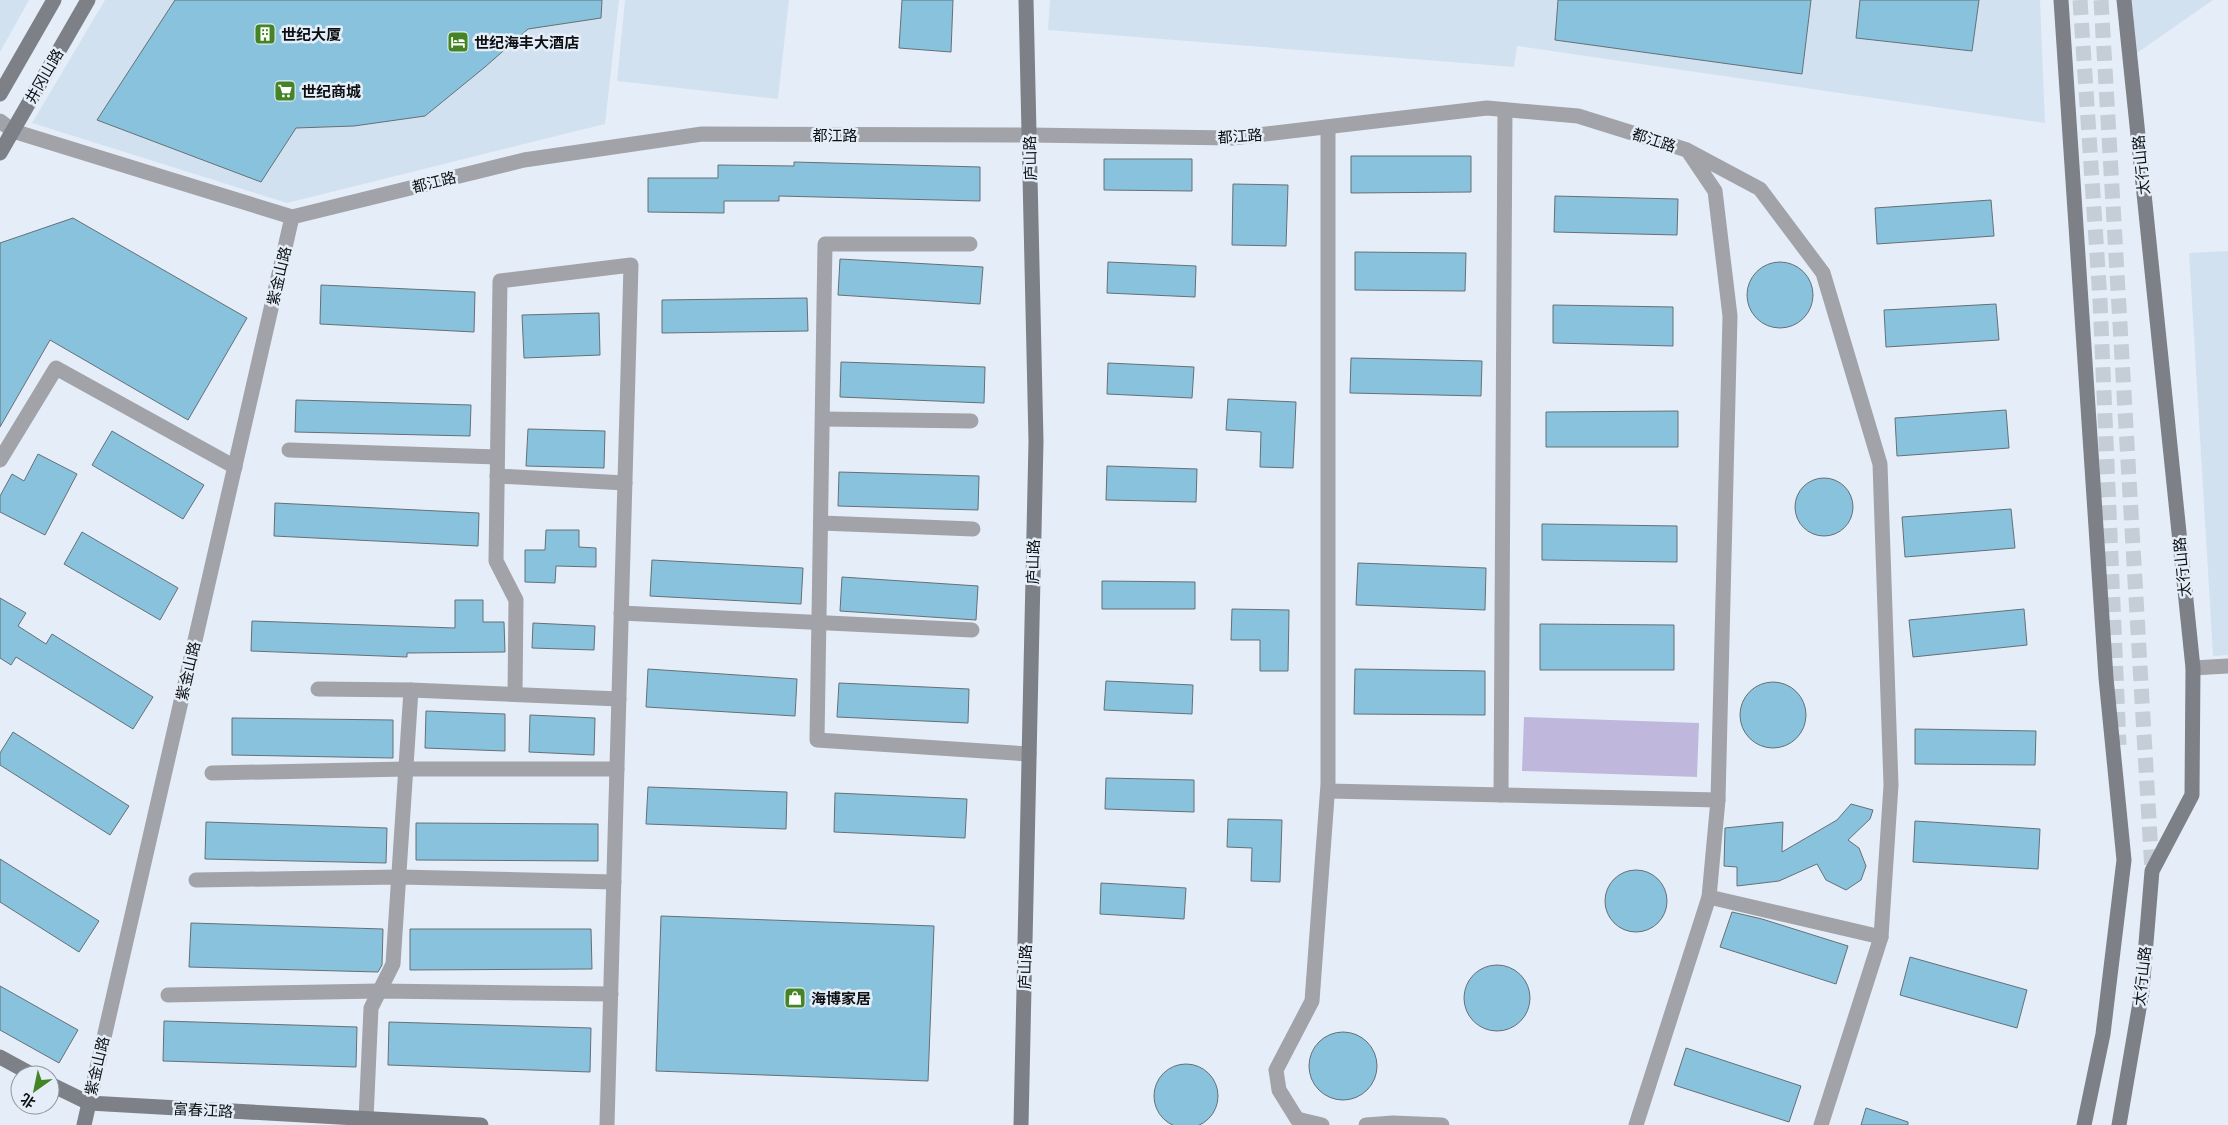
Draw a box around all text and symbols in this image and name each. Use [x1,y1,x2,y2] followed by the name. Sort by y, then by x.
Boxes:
[253,22,277,46] building icon: 世纪大厦
[281,25,341,44] place label: 世纪大厦
[446,30,470,54] hotel icon: 世纪海丰大酒店
[474,33,579,52] place label: 世纪海丰大酒店
[21,45,67,107] street label: 井冈山路
[273,79,297,103] supermarket icon: 世纪商城
[301,82,361,101] place label: 世纪商城
[1630,124,1678,156] street label: 都江路
[1217,125,1263,147] street label: 都江路
[812,126,858,145] street label: 都江路
[2128,134,2154,196] street label: 太行山路
[1020,135,1040,181] street label: 庐山路
[410,167,458,197] street label: 都江路
[263,245,295,307] street label: 紫金山路
[2169,536,2195,598] street label: 太行山路
[1023,539,1043,585] street label: 庐山路
[172,640,204,702] street label: 紫金山路
[1015,944,1035,990] street label: 庐山路
[2129,945,2155,1007] street label: 太行山路
[783,986,807,1010] shop icon: 海博家居
[811,989,871,1008] place label: 海博家居
[81,1035,113,1097] street label: 紫金山路
[10,1065,60,1115] north arrow
[17,1090,39,1112] text: 北
[173,1099,233,1121] street label: 富春江路

